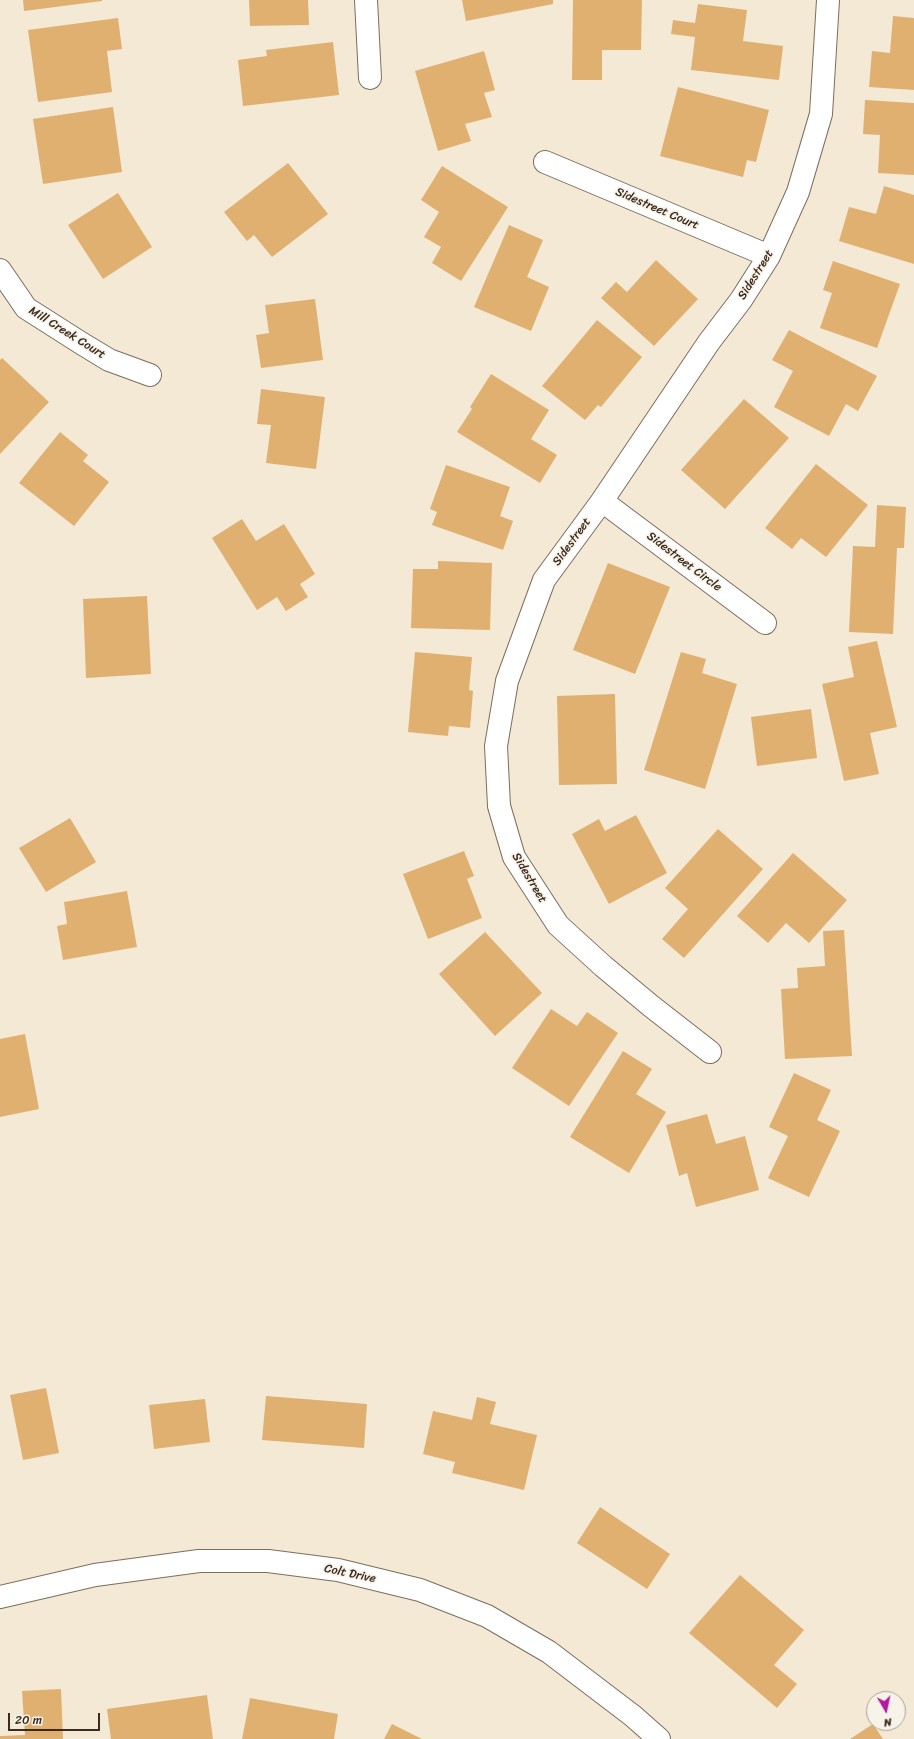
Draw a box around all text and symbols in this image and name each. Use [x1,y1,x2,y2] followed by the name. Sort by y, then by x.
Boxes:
[613,185,701,233] street label: Sidestreet Court
[735,248,777,302] street label: Sidestreet
[26,304,108,362] street label: Mill Creek Court
[550,515,594,569] street label: Sidestreet
[644,529,724,595] street label: Sidestreet Circle
[508,850,550,906] street label: Sidestreet
[323,1561,377,1587] street label: Colt Drive
[866,1691,906,1731] north arrow
[10,1705,102,1731] scale bar
[15,1709,42,1731] text: 20 m
[883,1712,893,1732] text: N

